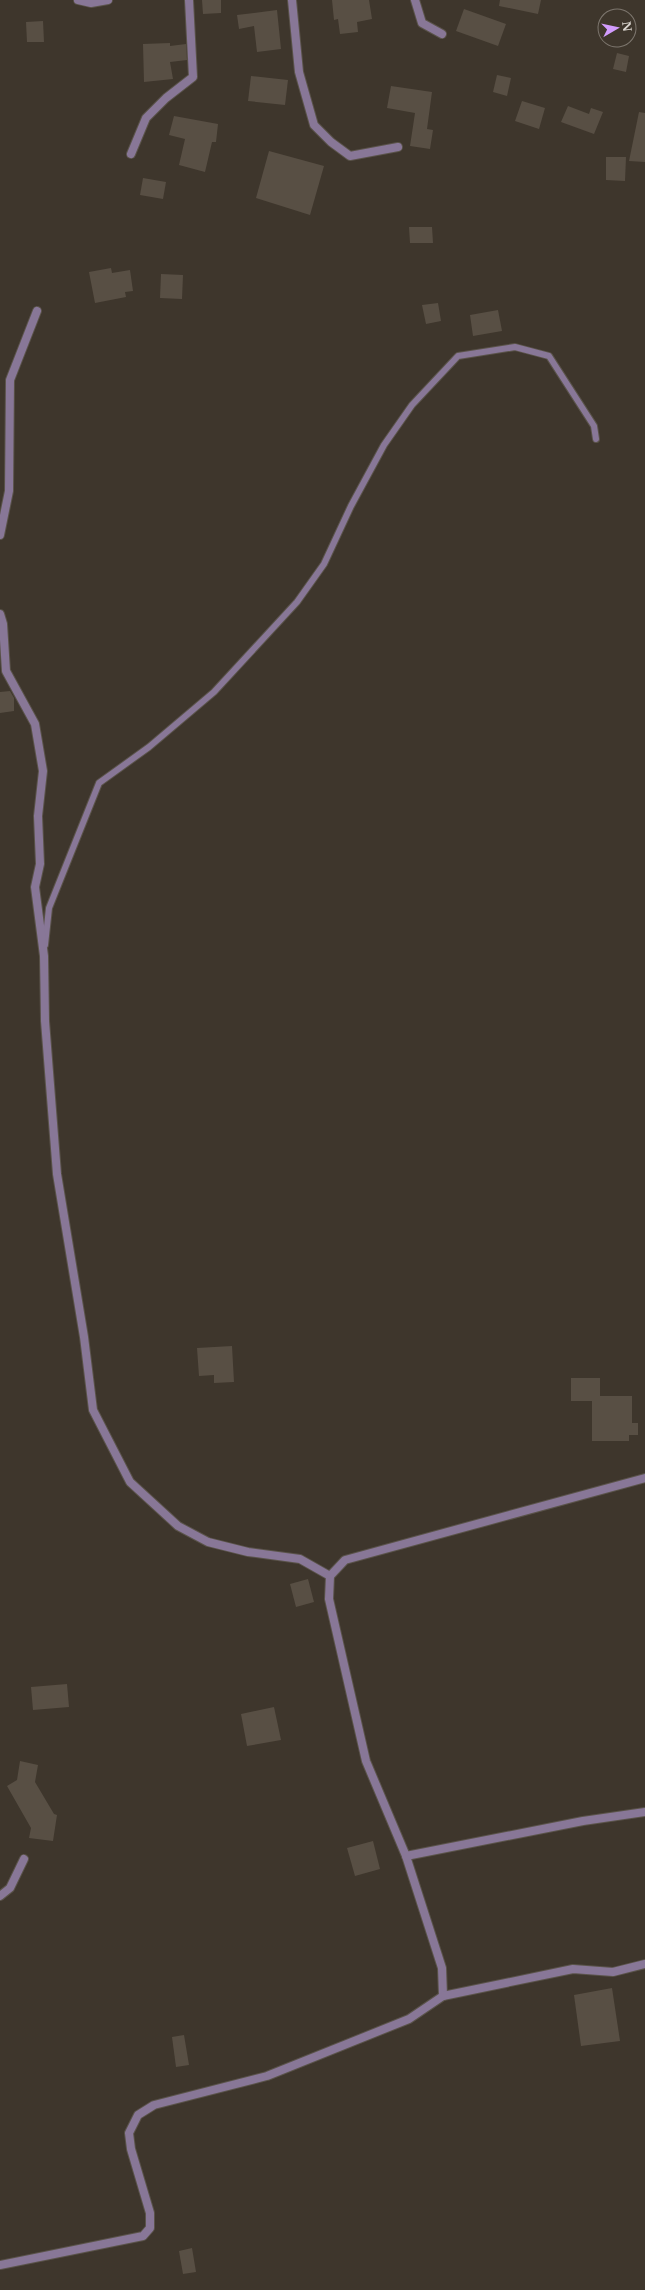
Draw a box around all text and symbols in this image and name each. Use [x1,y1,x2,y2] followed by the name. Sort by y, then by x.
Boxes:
[597,8,637,48] north arrow
[619,20,635,33] text: N

